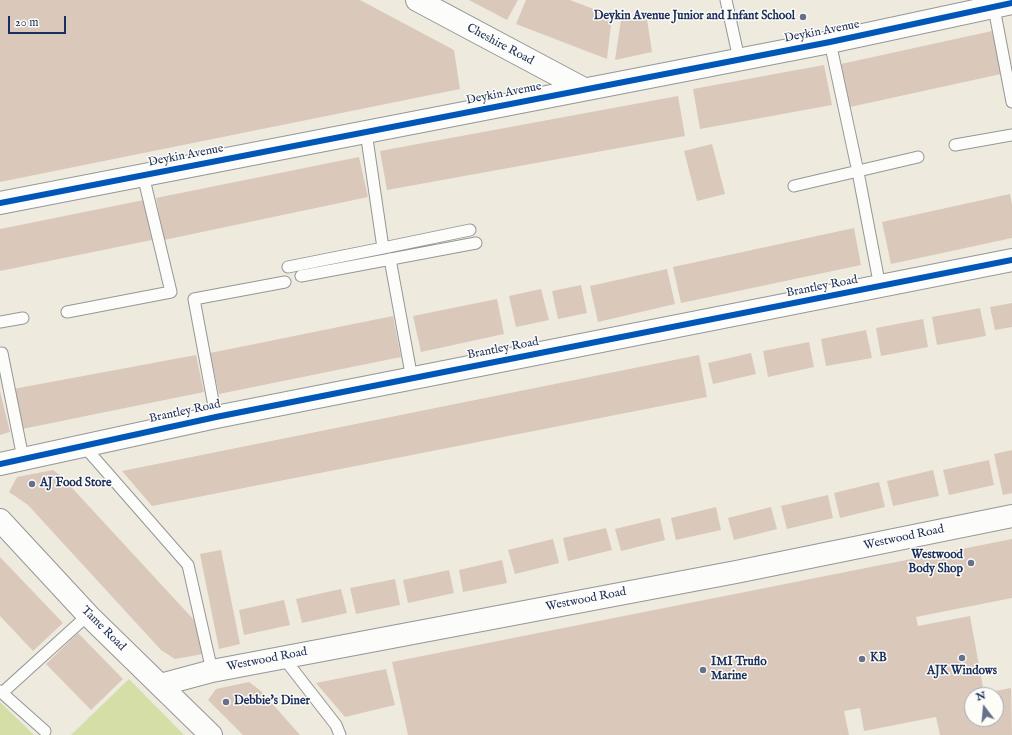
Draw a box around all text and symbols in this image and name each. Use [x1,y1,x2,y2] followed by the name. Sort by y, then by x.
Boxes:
[10,8,68,34] scale bar
[594,10,795,24] place label: Deykin Avenue Junior and Infant School
[798,12,808,22] marker: Deykin Avenue Junior and Infant School
[15,15,38,30] text: 20 m
[783,18,861,46] street label: Deykin Avenue
[464,21,536,69] street label: Cheshire Road
[465,80,543,108] street label: Deykin Avenue
[147,142,225,170] street label: Deykin Avenue
[785,273,859,301] street label: Brantley Road
[466,335,540,363] street label: Brantley Road
[148,397,222,427] street label: Brantley Road
[40,477,111,491] place label: AJ Food Store
[27,479,37,489] marker: AJ Food Store
[863,522,945,554] street label: Westwood Road
[908,549,963,577] place label: Westwood Body Shop
[966,558,976,568] marker: Westwood Body Shop
[545,585,627,615] street label: Westwood Road
[78,604,128,654] street label: Tame Road
[226,645,308,675] street label: Westwood Road
[870,652,887,666] place label: KB
[957,653,967,663] marker: AJK Windows
[857,654,867,664] marker: KB
[711,656,767,684] place label: IMI Truflo Marine
[698,665,708,675] marker: IMI Truflo Marine
[927,665,997,679] place label: AJK Windows
[964,687,1004,727] north arrow
[974,688,987,704] text: N
[234,695,310,709] place label: Debbie's Diner
[221,697,231,707] marker: Debbie's Diner

